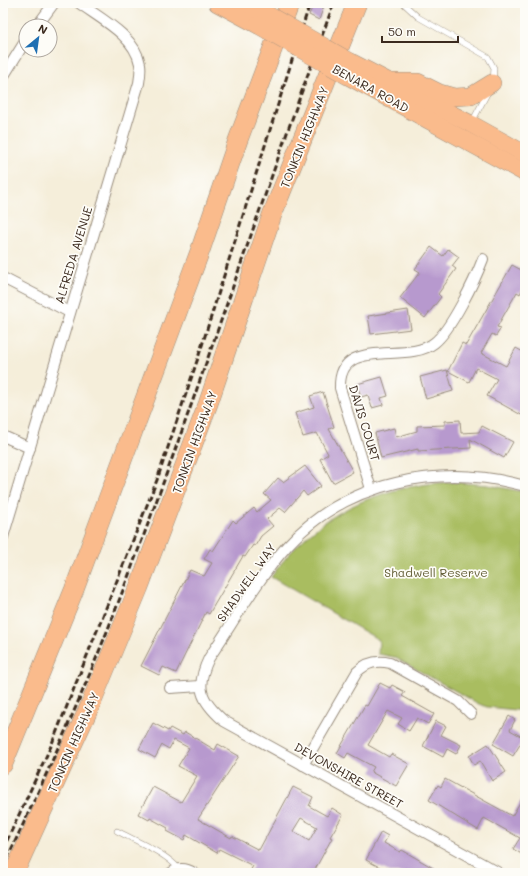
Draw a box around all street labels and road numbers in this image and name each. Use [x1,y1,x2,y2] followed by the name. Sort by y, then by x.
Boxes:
[330,60,412,116] street label: BENARA ROAD
[276,84,332,190] street label: TONKIN HIGHWAY
[51,204,95,306] street label: ALFREDA AVENUE
[346,383,384,463] street label: DAVIS COURT
[168,388,220,496] street label: TONKIN HIGHWAY
[213,539,279,624] street label: SHADWELL WAY
[44,689,102,795] street label: TONKIN HIGHWAY
[292,738,406,812] street label: DEVONSHIRE STREET

